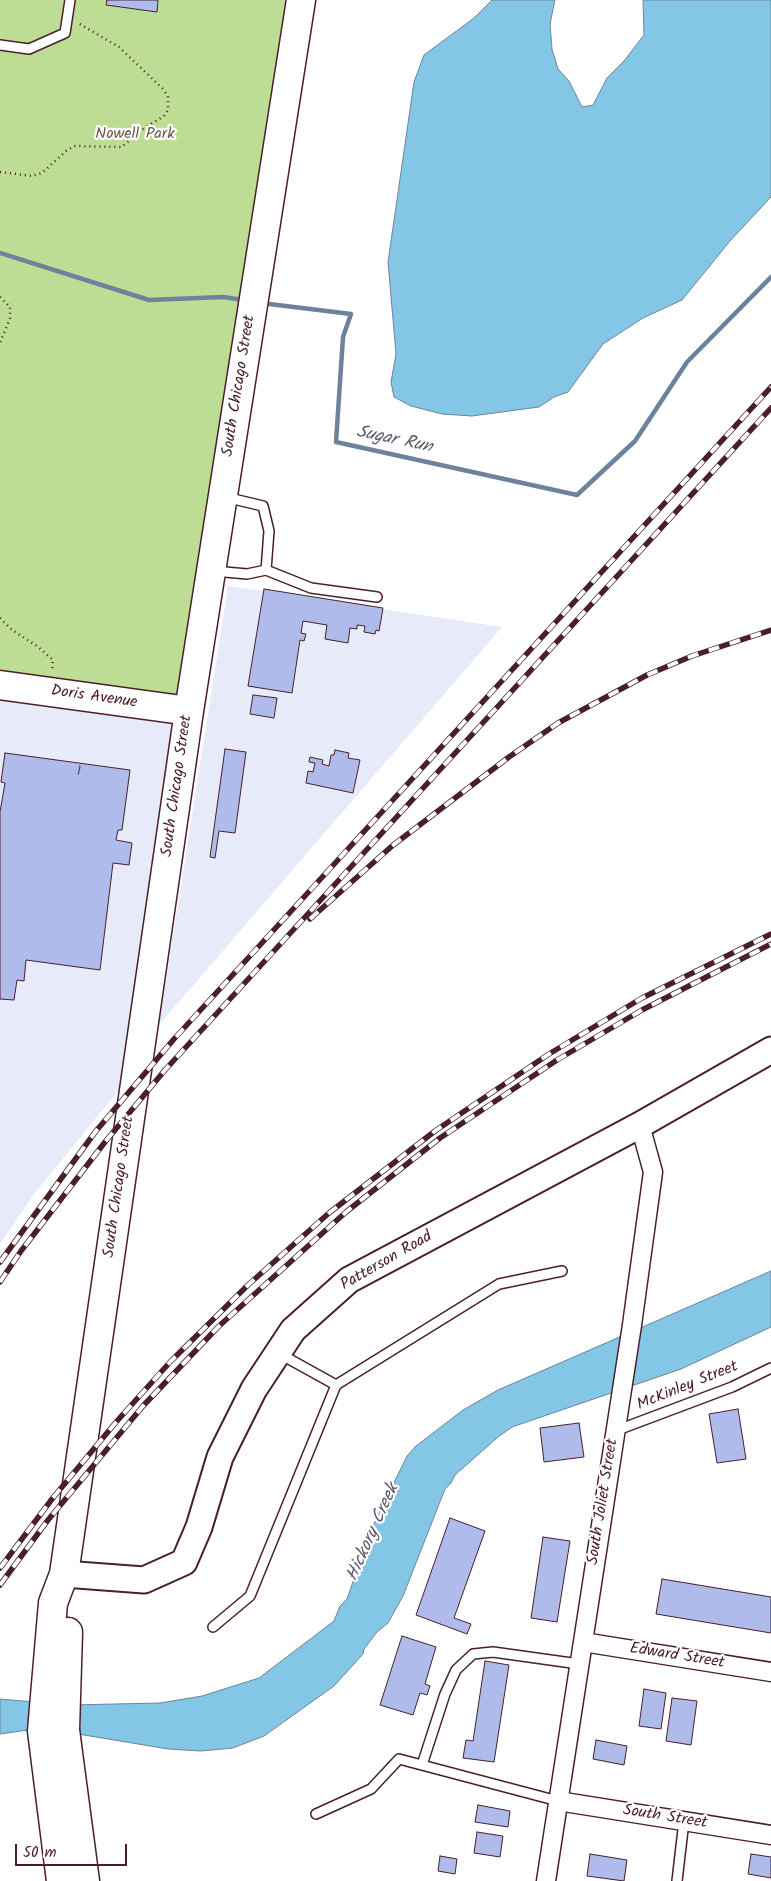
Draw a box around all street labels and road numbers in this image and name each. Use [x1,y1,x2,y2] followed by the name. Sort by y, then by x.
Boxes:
[219,314,261,458] street label: South Chicago Street
[50,682,138,714] street label: Doris Avenue
[159,714,197,858] street label: South Chicago Street
[101,1115,139,1259] street label: South Chicago Street
[338,1228,436,1296] street label: Patterson Road
[635,1358,741,1416] street label: McKinley Street
[585,1438,623,1566] street label: South Joliet Street
[628,1640,726,1674] street label: Edward Street
[621,1802,709,1834] street label: South Street

